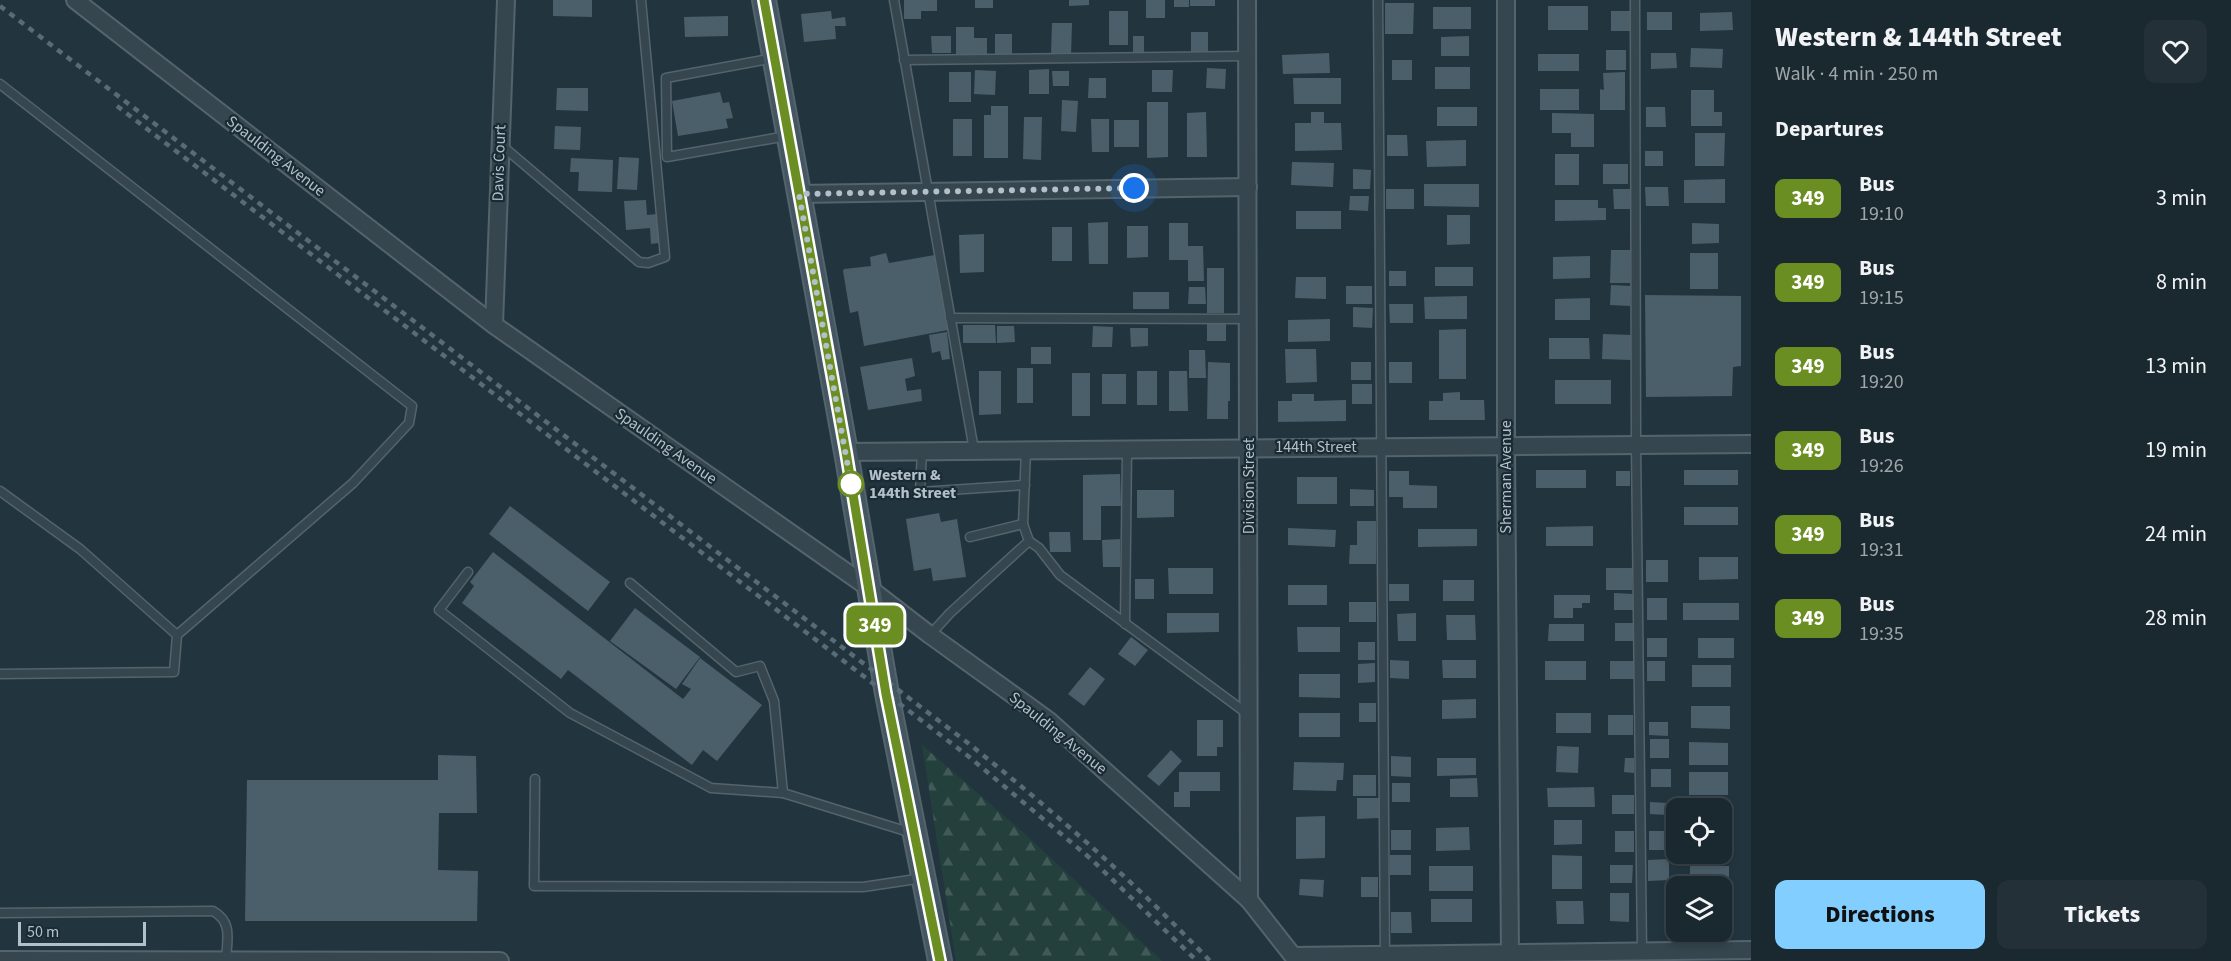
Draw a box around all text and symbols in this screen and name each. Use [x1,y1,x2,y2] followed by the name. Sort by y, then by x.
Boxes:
[1775,17,2062,57] text: Western & 144th Street
[2144,20,2207,83] button: heart
[1775,60,1938,88] text: Walk · 4 min · 250 m
[222,110,330,202] street label: Spaulding Avenue
[1775,113,1884,145] text: Departures
[487,124,511,202] street label: Davis Court
[1859,168,1895,200] text: Bus
[1119,173,1149,203] your location
[2156,182,2207,214] text: 3 min
[1791,183,1825,213] text: 349
[1859,200,1904,228] text: 19:10
[1859,252,1895,284] text: Bus
[2156,266,2207,298] text: 8 min
[1791,267,1825,297] text: 349
[1859,284,1904,312] text: 19:15
[1859,336,1895,368] text: Bus
[2145,350,2207,382] text: 13 min
[1791,351,1825,381] text: 349
[1859,368,1904,396] text: 19:20
[610,403,722,490] street label: Spaulding Avenue
[1495,420,1517,534] street label: Sherman Avenue
[1859,420,1895,452] text: Bus
[2145,434,2207,466] text: 19 min
[1791,435,1825,465] text: 349
[1275,436,1357,458] street label: 144th Street
[1238,437,1260,534] street label: Division Street
[1859,452,1904,480] text: 19:26
[869,464,956,504] place label: Western & 144th Street
[838,471,864,497] marker: Western & 144th Street
[1859,504,1895,536] text: Bus
[2145,518,2207,550] text: 24 min
[1791,519,1825,549] text: 349
[1859,536,1904,564] text: 19:31
[1859,588,1895,620] text: Bus
[2145,602,2207,634] text: 28 min
[1791,603,1825,633] text: 349
[840,606,910,644] line badge: 349
[858,610,892,640] text: 349
[1859,620,1904,648] text: 19:35
[1004,687,1112,779] street label: Spaulding Avenue
[1666,798,1732,942] map controls
[1666,798,1732,864] button: locate
[1666,876,1732,942] button: layers
[1775,880,1985,949] button: Directions
[1997,880,2207,949] button: Tickets
[18,919,146,946] scale bar
[27,921,59,943] text: 50 m

